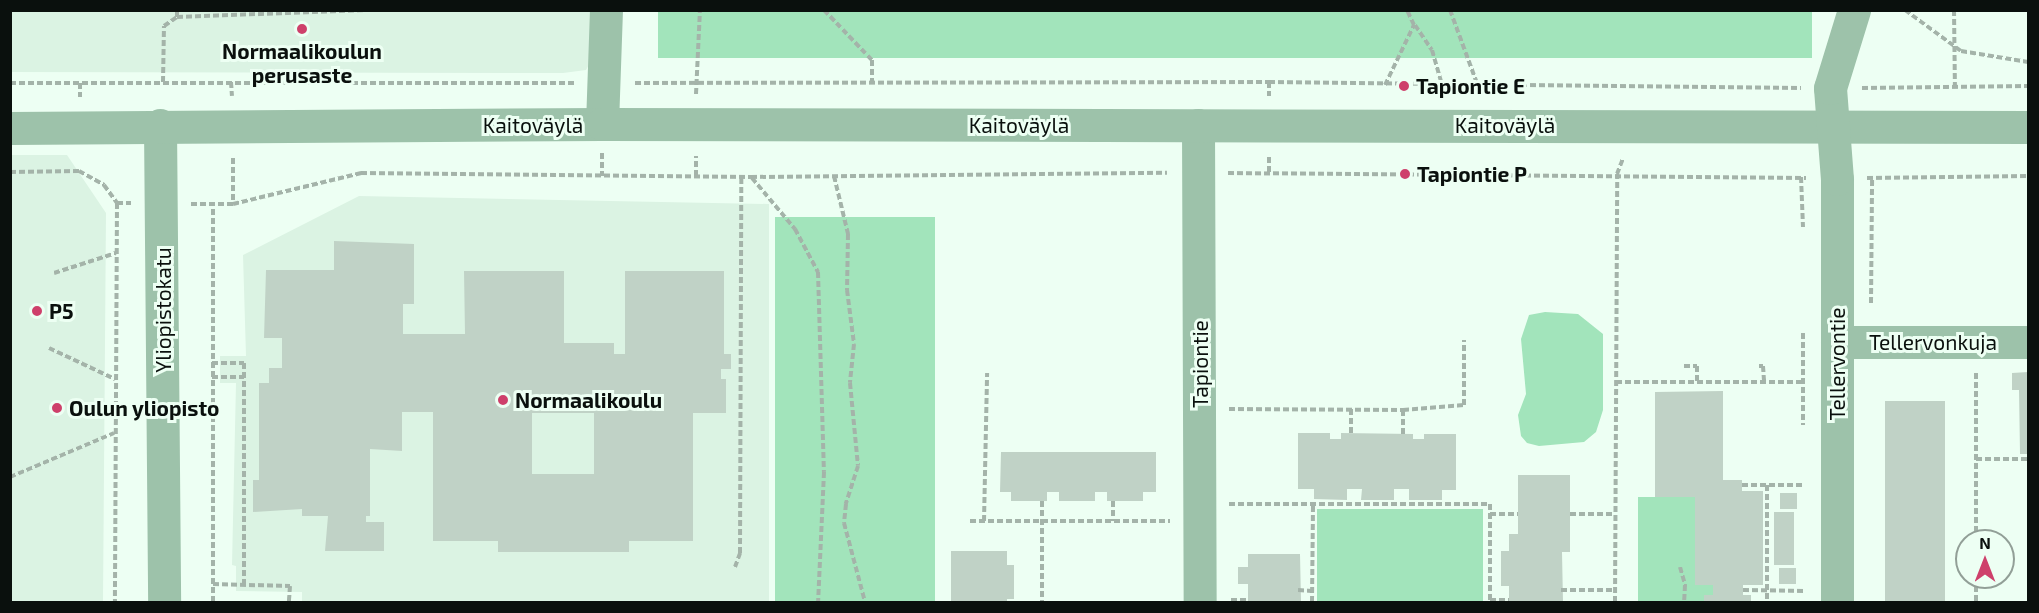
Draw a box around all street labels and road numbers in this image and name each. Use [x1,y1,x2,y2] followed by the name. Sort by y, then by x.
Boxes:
[483,112,583,138] street label: Kaitoväylä
[969,112,1069,138] street label: Kaitoväylä
[1455,112,1555,138] street label: Kaitoväylä
[150,247,176,373] street label: Yliopistokatu
[1824,308,1850,420] street label: Tellervontie
[1187,320,1213,408] street label: Tapiontie
[1869,329,1997,355] street label: Tellervonkuja

